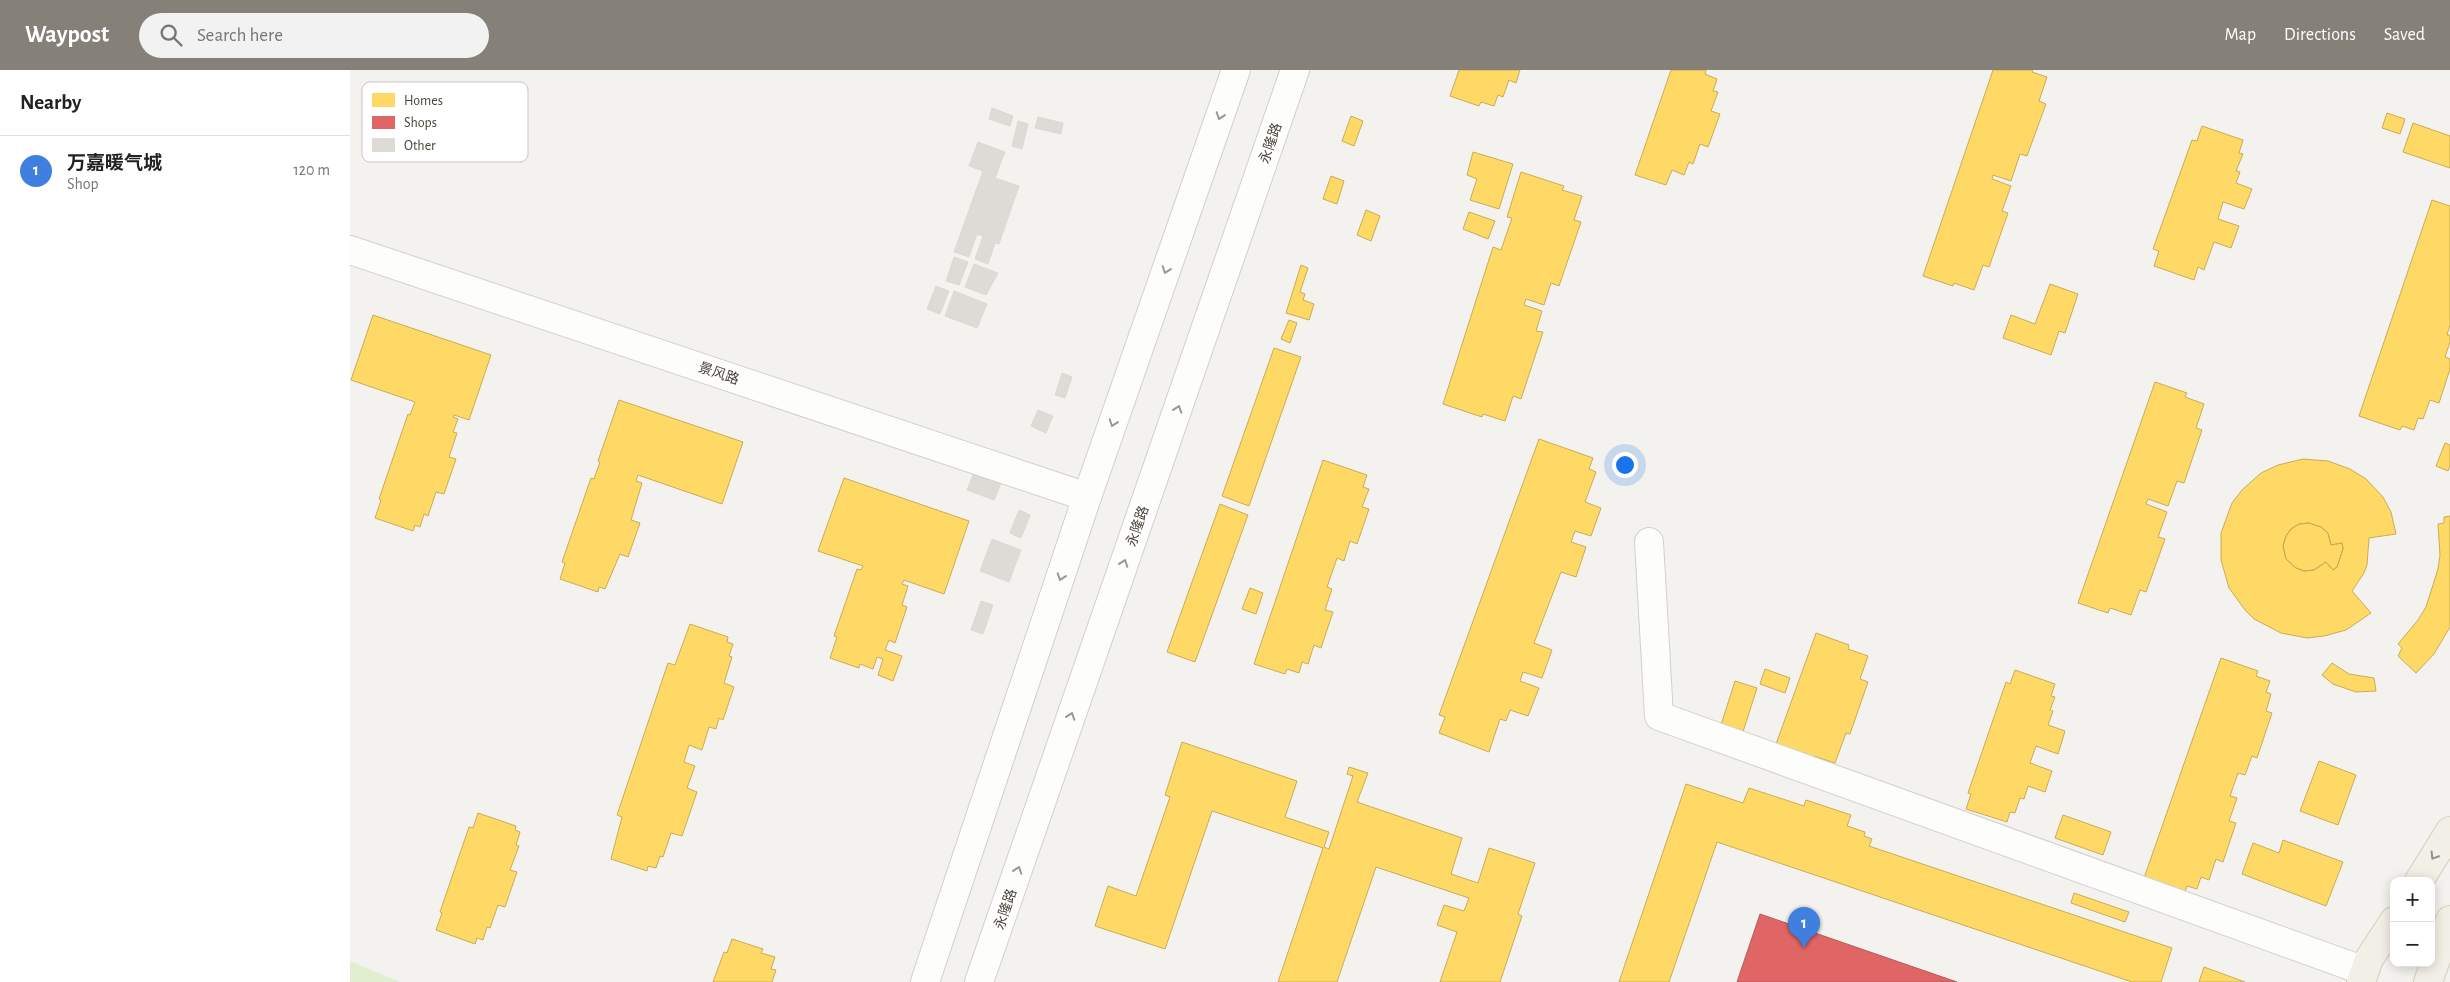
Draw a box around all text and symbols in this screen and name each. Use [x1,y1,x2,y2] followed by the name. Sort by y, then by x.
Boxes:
[139,13,489,58] search box
[157,21,185,49] icon: search
[25,23,109,47] text: Waypost
[197,26,283,45] text: Search here
[2225,26,2256,44] text: Map
[2284,26,2356,44] text: Directions
[2384,26,2425,44] text: Saved
[362,82,528,162] legend
[20,92,81,113] text: Nearby
[404,94,443,108] text: Homes
[1216,111,1226,120] one-way arrow
[404,116,437,130] text: Shops
[1257,121,1284,165] street label: 永隆路
[404,139,436,153] text: Other
[67,154,162,173] text: 万嘉暖气城
[33,162,39,178] text: 1
[293,162,330,178] text: 120 m
[67,176,99,192] text: Shop
[1162,265,1172,273] one-way arrow
[697,360,741,387] street label: 景风路
[1172,405,1182,414] one-way arrow
[1109,418,1119,427] one-way arrow
[1612,452,1638,478] your location
[1124,504,1151,548] street label: 永隆路
[1119,559,1129,567] one-way arrow
[1056,572,1066,581] one-way arrow
[1065,712,1075,721] one-way arrow
[2431,851,2441,860] one-way arrow
[1012,866,1022,875] one-way arrow
[2390,877,2435,967] map controls
[2390,877,2435,922] button: +
[992,887,1019,931] street label: 永隆路
[1788,907,1820,948] pin: 1
[2390,922,2435,967] button: −

